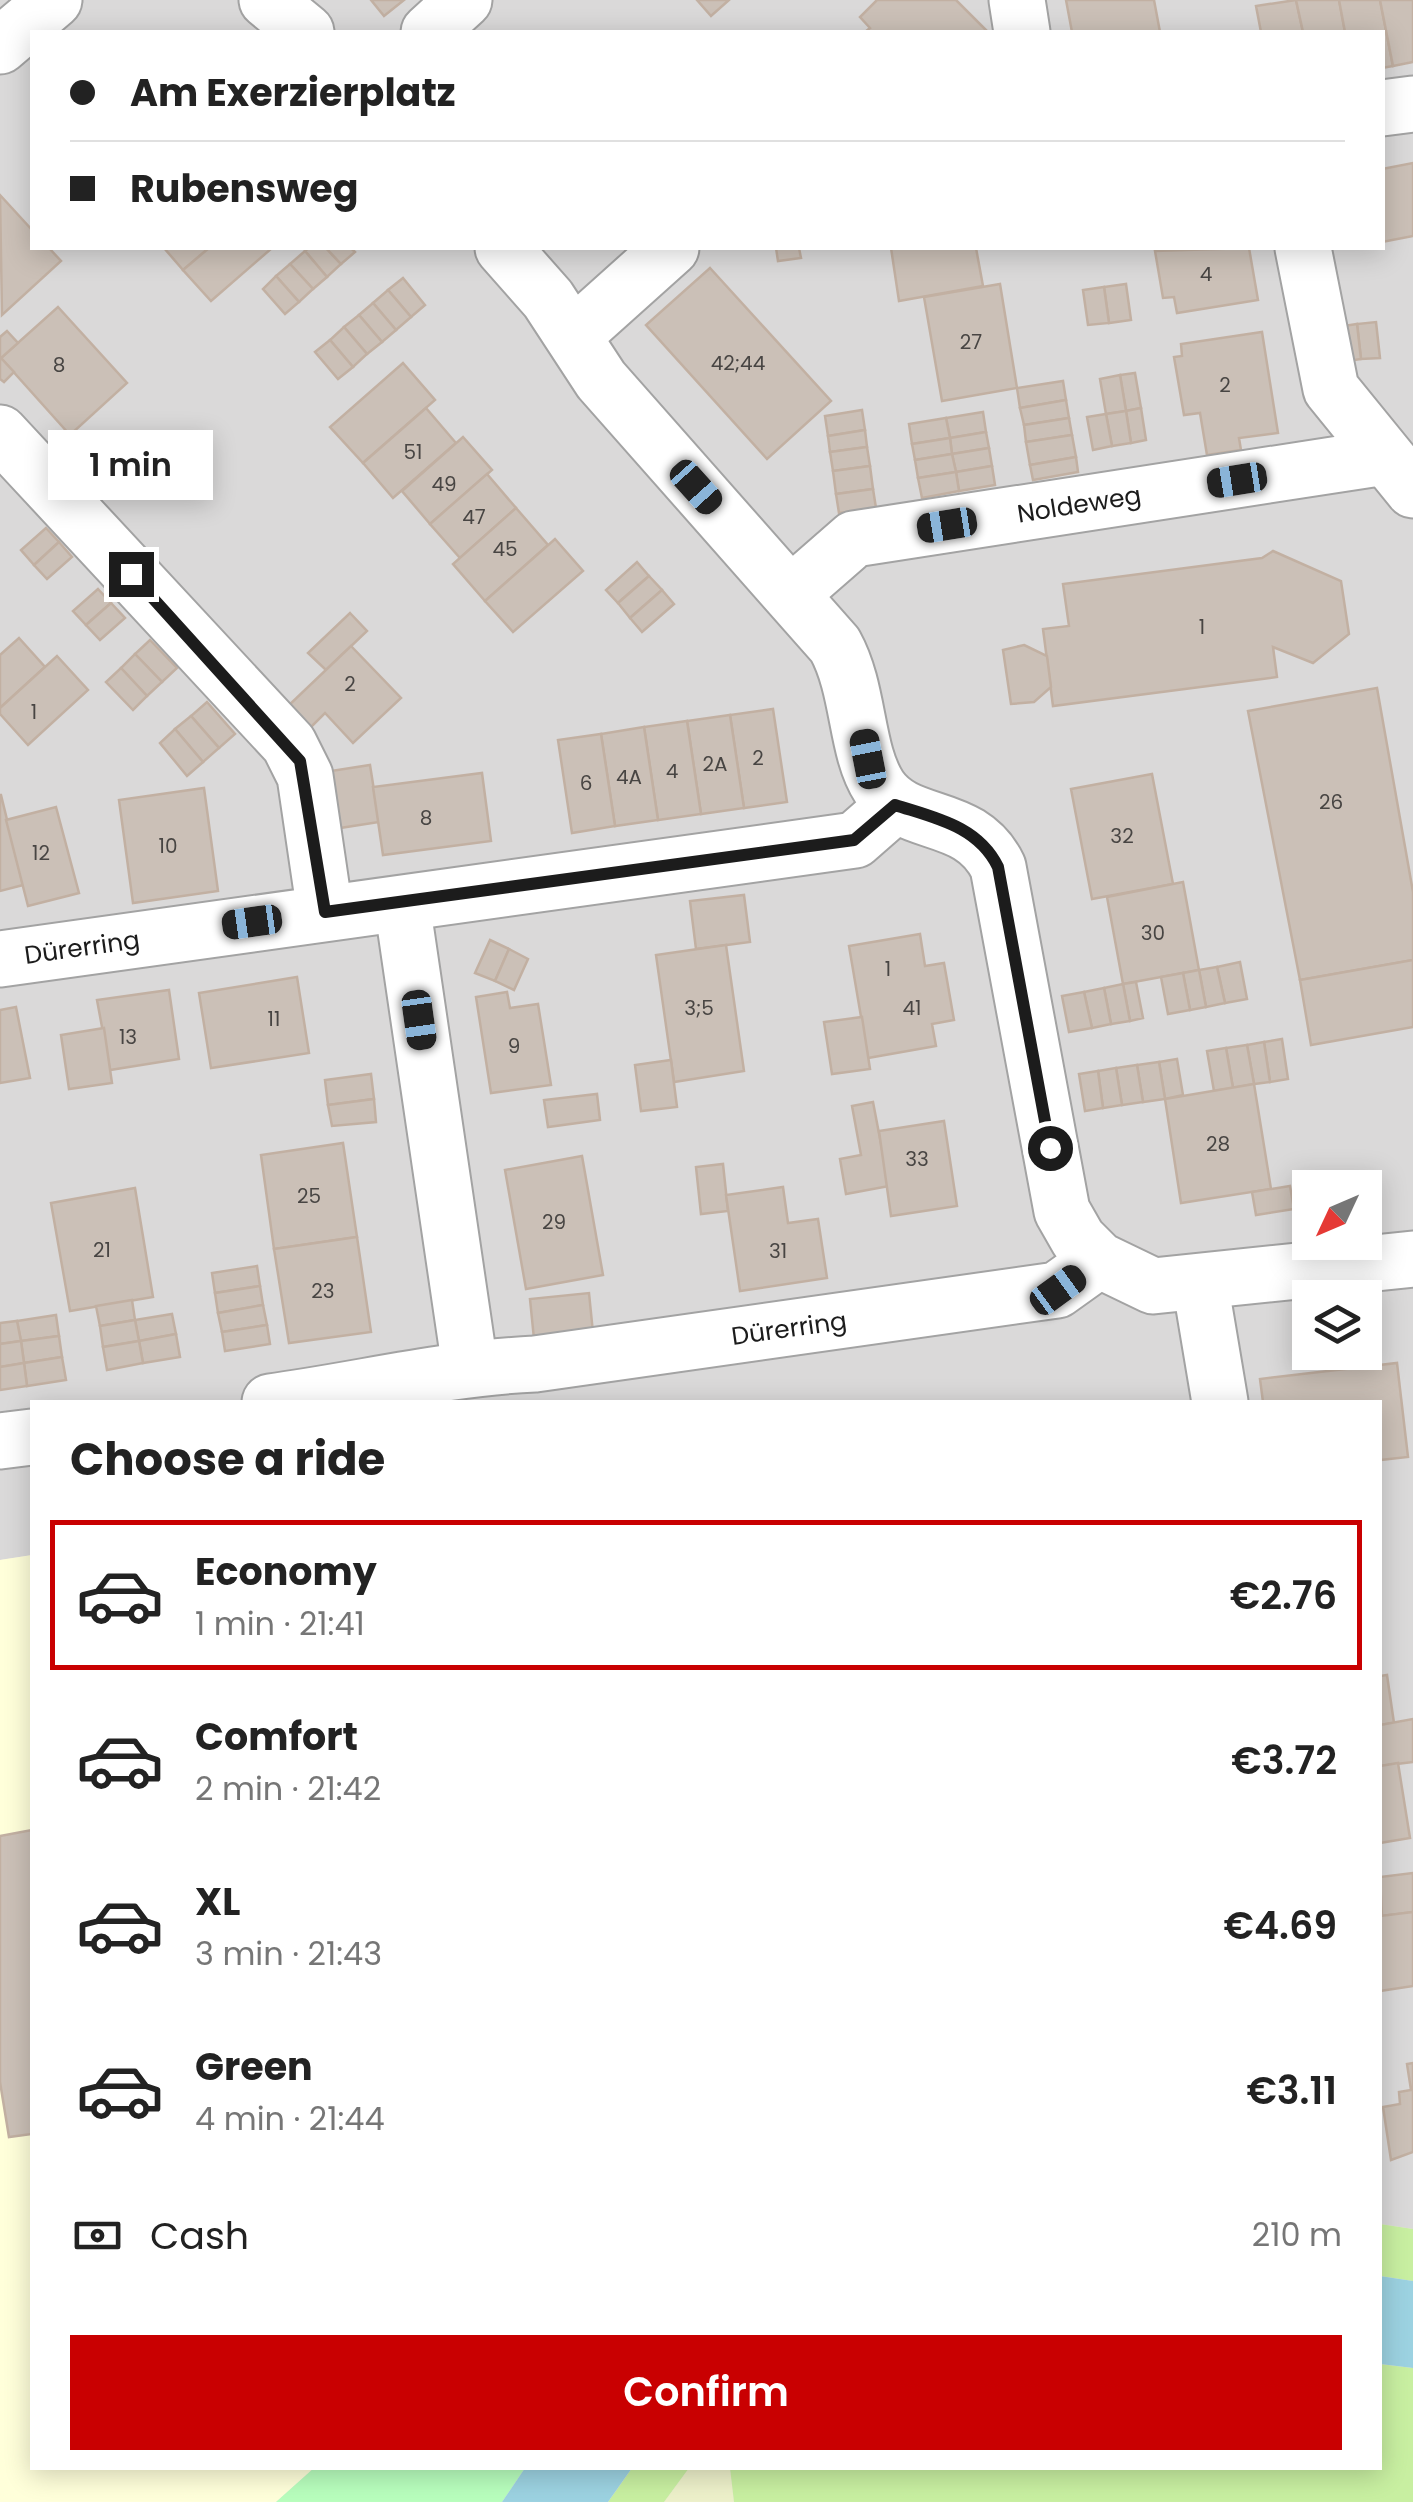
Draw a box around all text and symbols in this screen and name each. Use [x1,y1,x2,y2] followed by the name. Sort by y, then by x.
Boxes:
[130,66,456,119] text: Am Exerzierplatz
[130,162,359,215] text: Rubensweg
[1200,260,1212,288] house number: 4
[960,328,982,356] house number: 27
[711,349,765,377] house number: 42;44
[53,351,65,379] house number: 8
[1219,371,1231,399] house number: 2
[48,429,214,499] callout: 1 min
[404,438,422,466] house number: 51
[89,442,172,487] text: 1 min
[665,455,727,519] car
[1205,460,1269,500] car
[431,470,457,498] house number: 49
[1015,477,1144,532] street label: Noldeweg
[462,503,486,531] house number: 47
[915,505,979,545] car
[492,535,518,563] house number: 45
[109,552,154,597] route end
[1199,613,1205,641] house number: 1
[344,670,356,698] house number: 2
[31,698,37,726] house number: 1
[848,727,888,791] car
[752,744,764,772] house number: 2
[703,750,727,778] house number: 2A
[666,757,678,785] house number: 4
[616,763,642,791] house number: 4A
[580,769,592,797] house number: 6
[1319,788,1343,816] house number: 26
[420,804,432,832] house number: 8
[1110,822,1134,850] house number: 32
[159,832,177,860] house number: 10
[32,839,50,867] house number: 12
[220,903,284,941] car
[1141,919,1165,947] house number: 30
[22,922,142,973] street label: Dürerring
[885,955,891,983] house number: 1
[400,988,438,1052] car
[684,994,714,1022] house number: 3;5
[903,994,921,1022] house number: 41
[268,1005,280,1033] house number: 11
[119,1023,137,1051] house number: 13
[508,1032,520,1060] house number: 9
[1028,1126,1073,1171] route start
[1206,1130,1230,1158] house number: 28
[905,1145,929,1173] house number: 33
[1292,1170,1382,1260] north arrow
[1292,1170,1382,1370] map controls
[297,1182,321,1210] house number: 25
[542,1208,566,1236] house number: 29
[93,1236,111,1264] house number: 21
[769,1237,787,1265] house number: 31
[1025,1260,1091,1320] car
[311,1277,335,1305] house number: 23
[1292,1280,1382,1370] button: layers
[729,1303,849,1354] street label: Dürerring
[70,1428,385,1491] text: Choose a ride
[195,1545,377,1598] text: Economy
[75,1550,165,1640] icon: car
[1230,1569,1337,1622] text: €2.76
[195,1601,365,1646] text: 1 min · 21:41
[195,1710,358,1763] text: Comfort
[75,1715,165,1805] icon: car
[1231,1734,1337,1787] text: €3.72
[195,1766,381,1811] text: 2 min · 21:42
[195,1875,240,1928] text: XL
[75,1880,165,1970] icon: car
[1224,1899,1337,1952] text: €4.69
[195,1931,382,1976] text: 3 min · 21:43
[195,2040,313,2093] text: Green
[75,2045,165,2135] icon: car
[1246,2064,1337,2117] text: €3.11
[195,2096,385,2141] text: 4 min · 21:44
[70,2208,125,2263] icon: cash
[150,2209,249,2262] text: Cash
[1252,2212,1342,2257] text: 210 m
[70,2335,1342,2450] button: Confirm

